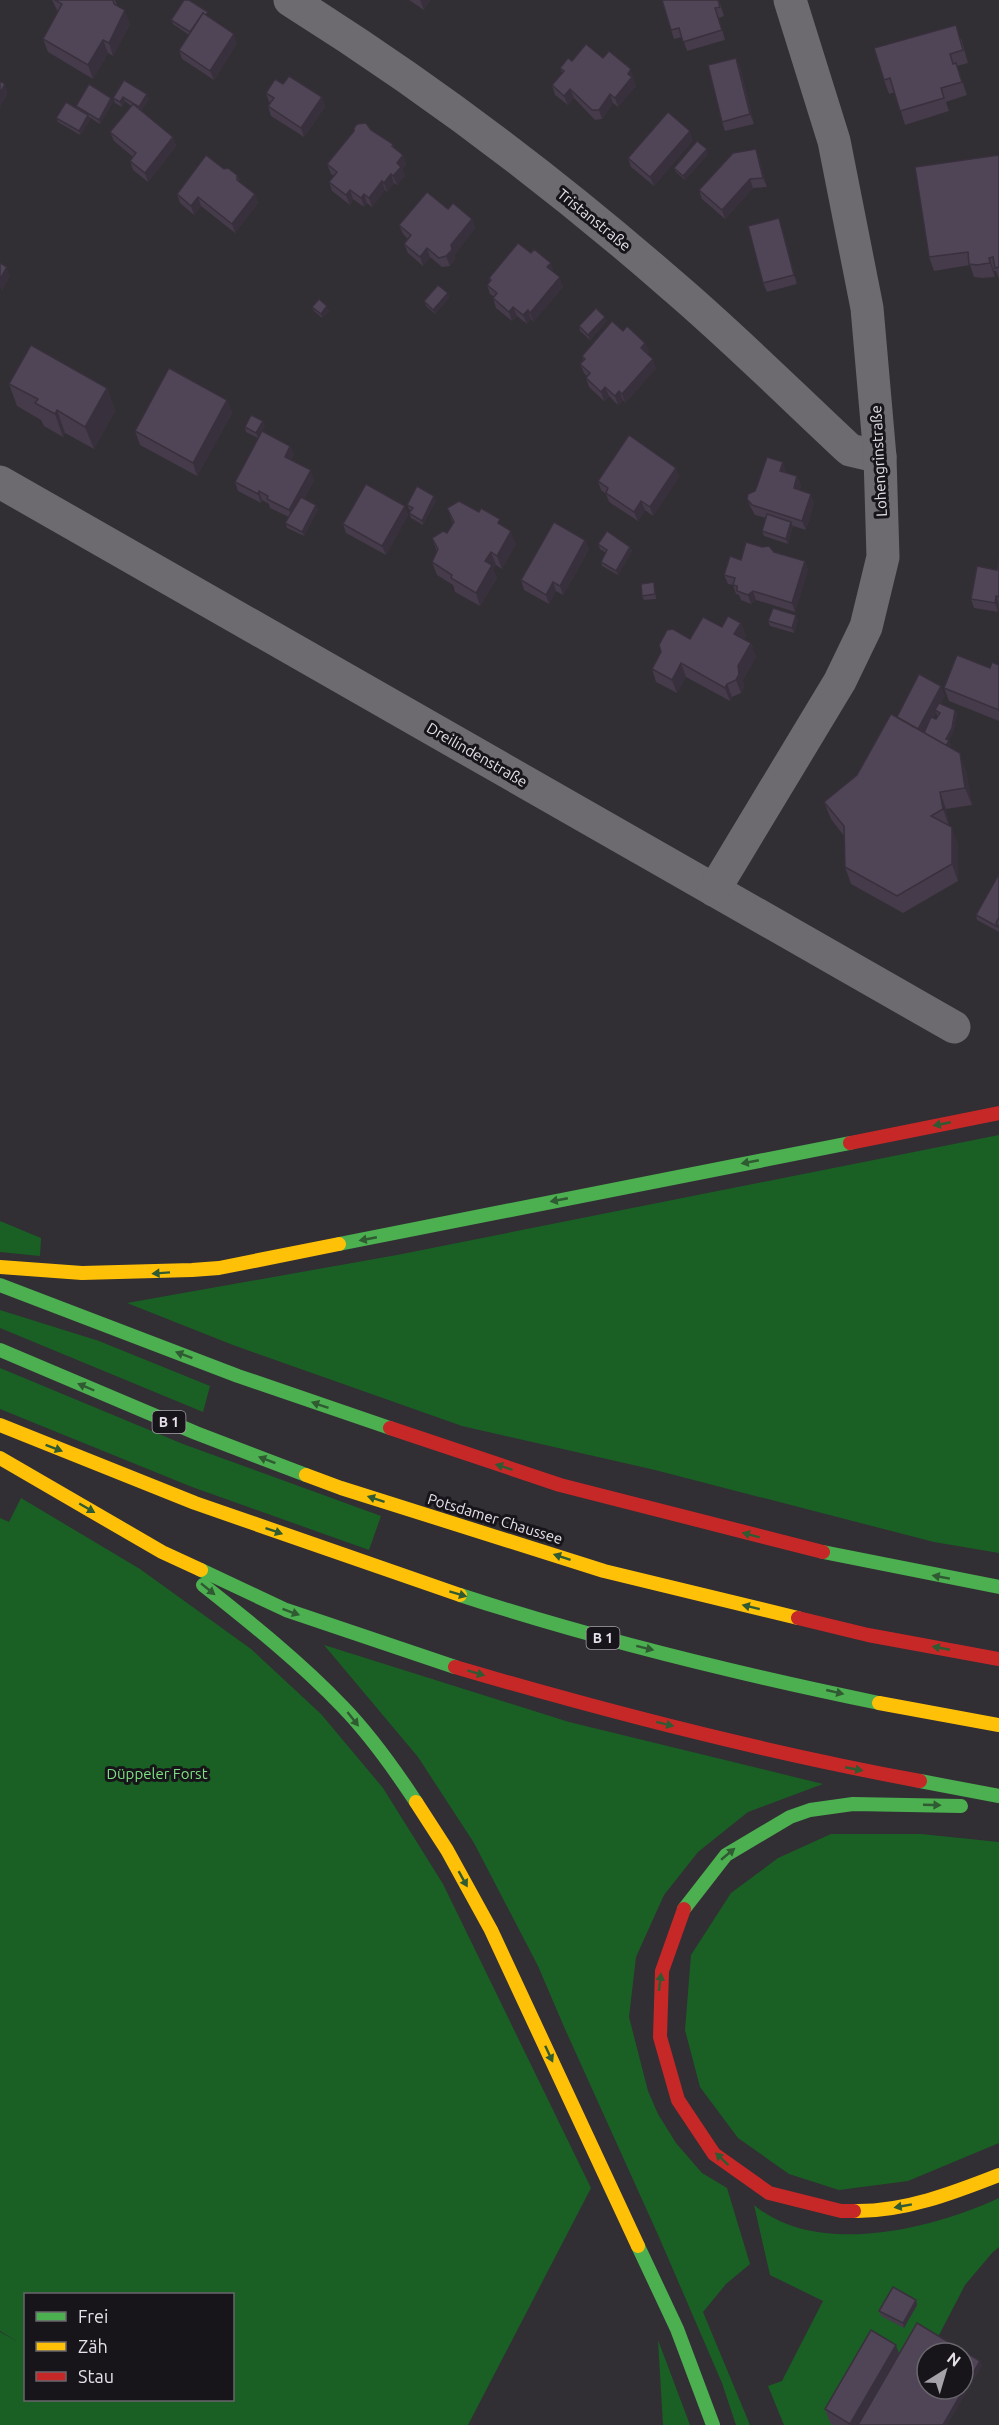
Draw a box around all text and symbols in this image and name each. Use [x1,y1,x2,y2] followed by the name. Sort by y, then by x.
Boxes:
[554,185,634,254] street label: Tristanstraße
[867,405,890,517] street label: Lohengrinstraße
[424,719,530,790] street label: Dreilindenstraße
[932,1120,951,1129] one-way arrow
[741,1158,760,1167] one-way arrow
[550,1196,568,1206] one-way arrow
[358,1235,377,1244] one-way arrow
[151,1268,170,1277] one-way arrow
[174,1350,192,1360] one-way arrow
[77,1382,95,1391] one-way arrow
[310,1399,328,1409] one-way arrow
[152,1411,186,1433] road number: B 1
[45,1444,63,1453] one-way arrow
[258,1454,276,1464] one-way arrow
[495,1461,513,1471] one-way arrow
[426,1490,565,1547] street label: Potsdamer Chaussee
[367,1494,385,1503] one-way arrow
[79,1503,95,1514] one-way arrow
[265,1527,283,1536] one-way arrow
[742,1529,760,1539] one-way arrow
[553,1552,571,1562] one-way arrow
[932,1572,951,1581] one-way arrow
[200,1582,215,1594] one-way arrow
[449,1590,467,1599] one-way arrow
[742,1601,760,1611] one-way arrow
[283,1607,301,1617] one-way arrow
[586,1627,620,1649] road number: B 1
[932,1643,951,1652] one-way arrow
[636,1644,655,1654] one-way arrow
[468,1669,486,1678] one-way arrow
[826,1688,845,1698] one-way arrow
[346,1711,359,1727] one-way arrow
[655,1720,674,1730] one-way arrow
[106,1765,208,1782] park label: Düppeler Forst
[845,1765,864,1774] one-way arrow
[923,1800,942,1809] one-way arrow
[720,1847,736,1860] one-way arrow
[458,1871,468,1888] one-way arrow
[655,1973,665,1992] one-way arrow
[545,2045,554,2063] one-way arrow
[715,2152,729,2166] one-way arrow
[893,2202,912,2211] one-way arrow
[24,2293,234,2401] legend
[78,2306,108,2326] text: Frei
[78,2336,108,2356] text: Zäh
[915,2341,975,2401] north arrow
[944,2348,964,2370] text: N
[78,2366,114,2386] text: Stau

